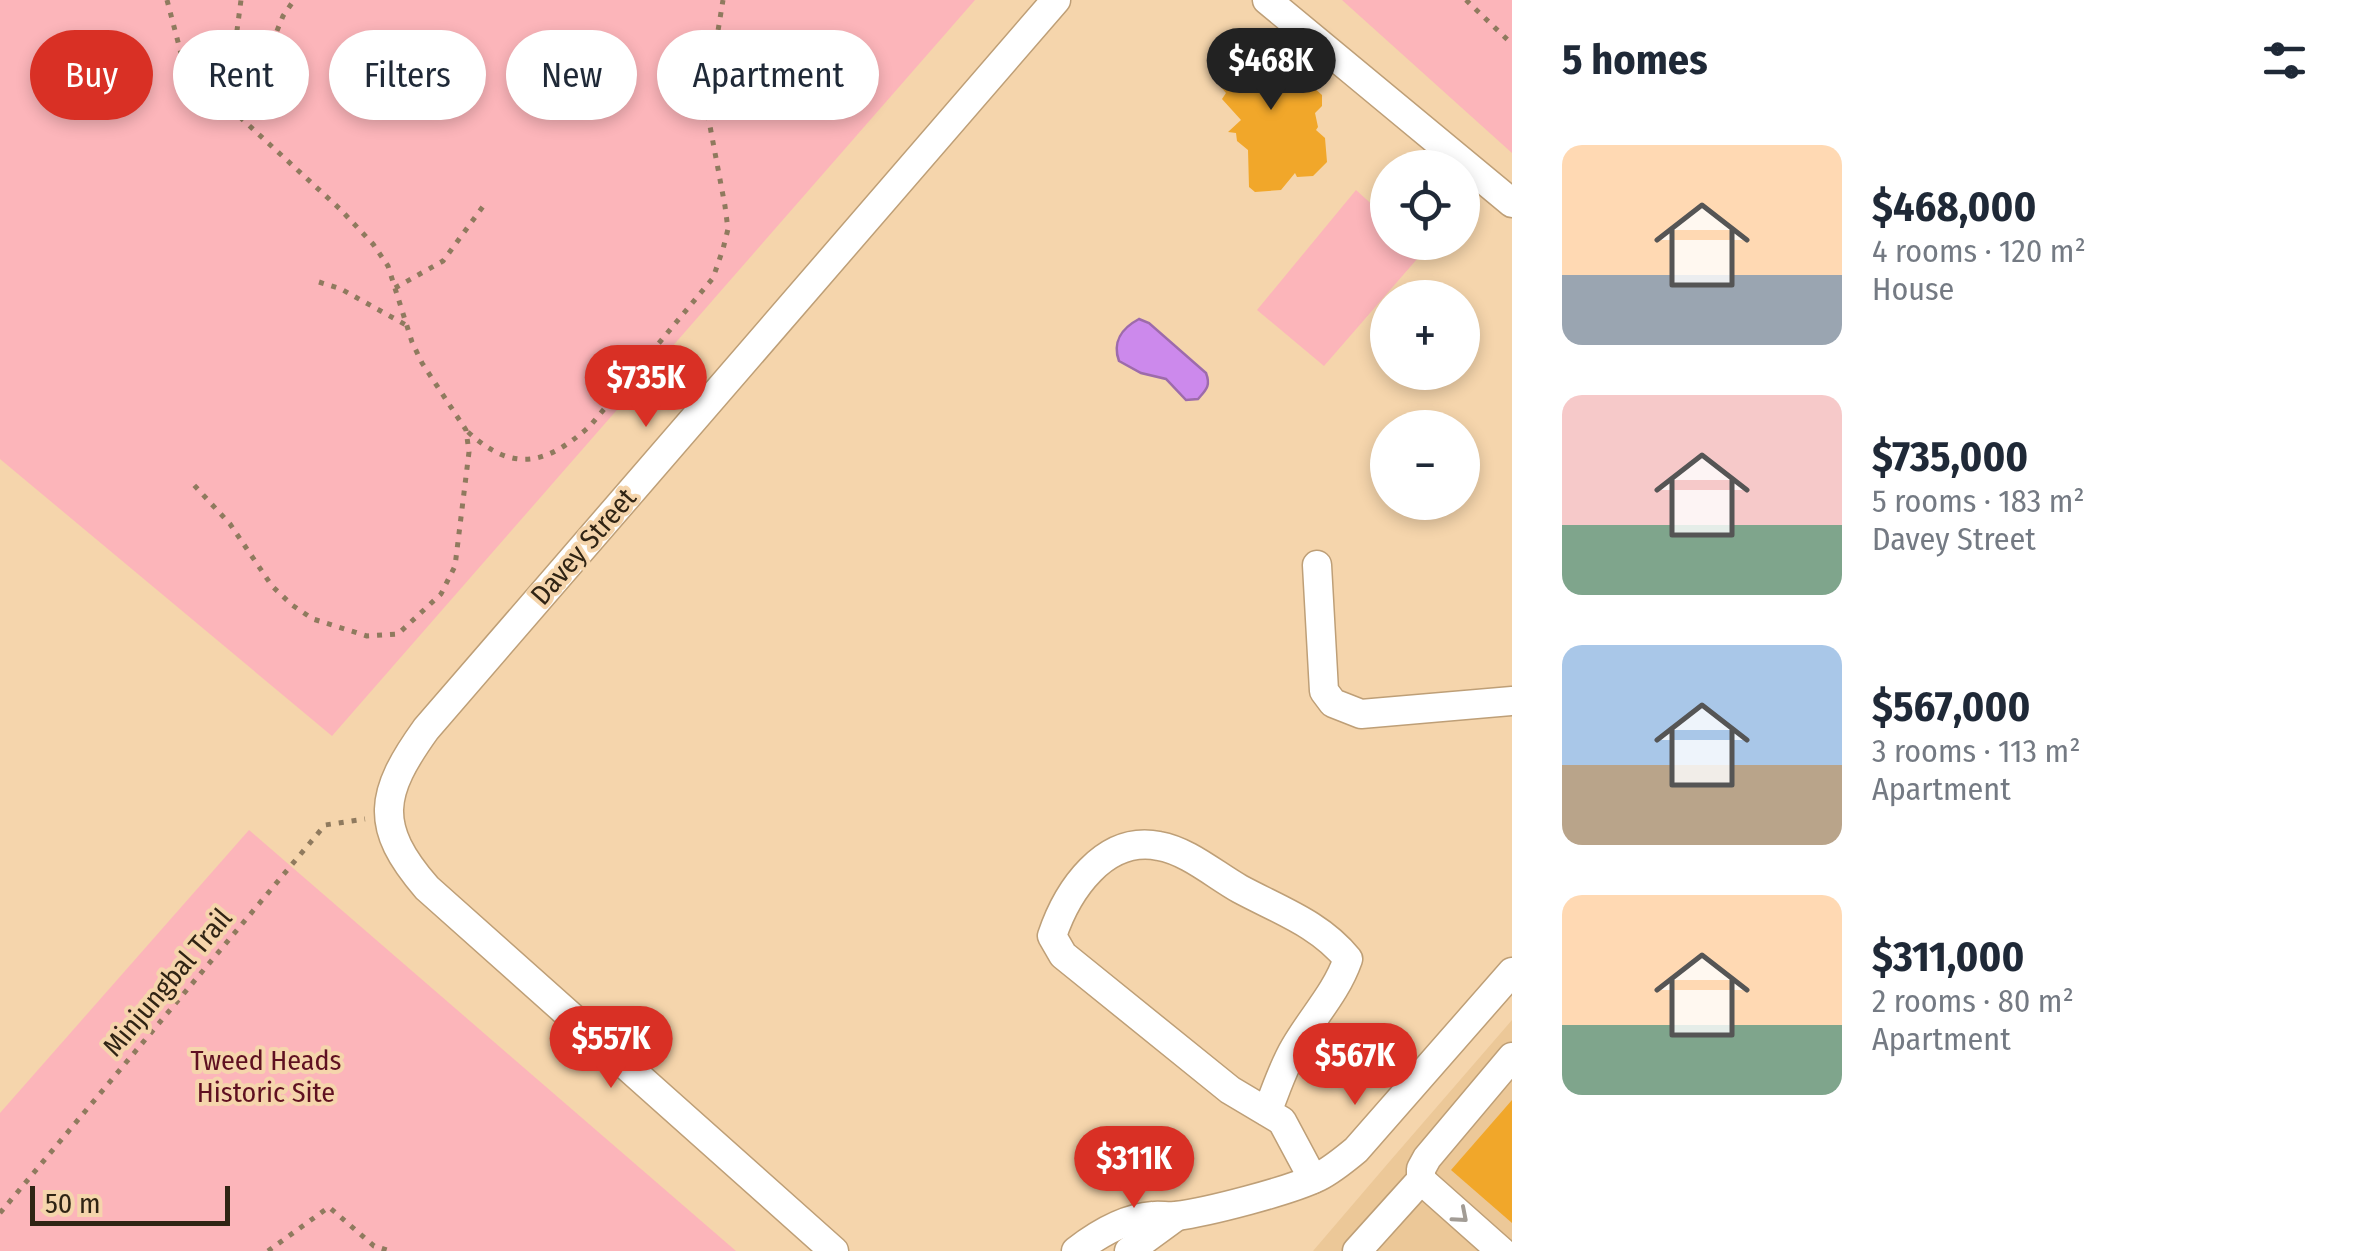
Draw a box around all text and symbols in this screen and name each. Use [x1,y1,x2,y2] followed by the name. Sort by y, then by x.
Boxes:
[1201,28,1341,113] pin: $468K
[30,30,153,120] chip: Buy
[173,30,309,120] chip: Rent
[329,30,486,120] chip: Filters
[506,30,637,120] chip: New
[657,30,879,120] chip: Apartment
[2257,33,2312,88] icon: filters
[1562,35,1708,85] text: 5 homes
[1229,41,1313,79] text: $468K
[1370,150,1480,520] map controls
[1370,150,1480,260] button: locate
[1872,182,2036,232] text: $468,000
[1642,185,1762,305] icon: home
[1872,232,2086,270] text: 4 rooms · 120 m²
[1872,270,1954,308] text: House
[1370,280,1480,390] button: +
[576,345,716,430] pin: $735K
[607,358,685,396] text: $735K
[1370,410,1480,520] button: −
[1872,432,2028,482] text: $735,000
[1642,435,1762,555] icon: home
[524,481,643,611] street label: Davey Street
[1872,482,2085,520] text: 5 rooms · 183 m²
[1872,520,2036,558] text: Davey Street
[1872,682,2030,732] text: $567,000
[1642,685,1762,805] icon: home
[1872,732,2080,770] text: 3 rooms · 113 m²
[1872,770,2011,808] text: Apartment
[96,902,239,1063] street label: Minjungbal Trail
[1872,932,2024,982] text: $311,000
[1642,935,1762,1055] icon: home
[1872,982,2074,1020] text: 2 rooms · 80 m²
[541,1006,681,1091] pin: $557K
[572,1019,650,1057] text: $557K
[1872,1020,2011,1058] text: Apartment
[1285,1023,1425,1108] pin: $567K
[1315,1036,1395,1074] text: $567K
[191,1044,341,1109] park label: Tweed Heads Historic Site
[1064,1126,1204,1211] pin: $311K
[1096,1139,1172,1177] text: $311K
[30,1181,230,1226] scale bar
[45,1187,101,1220] text: 50 m
[1449,1204,1468,1222] one-way arrow

